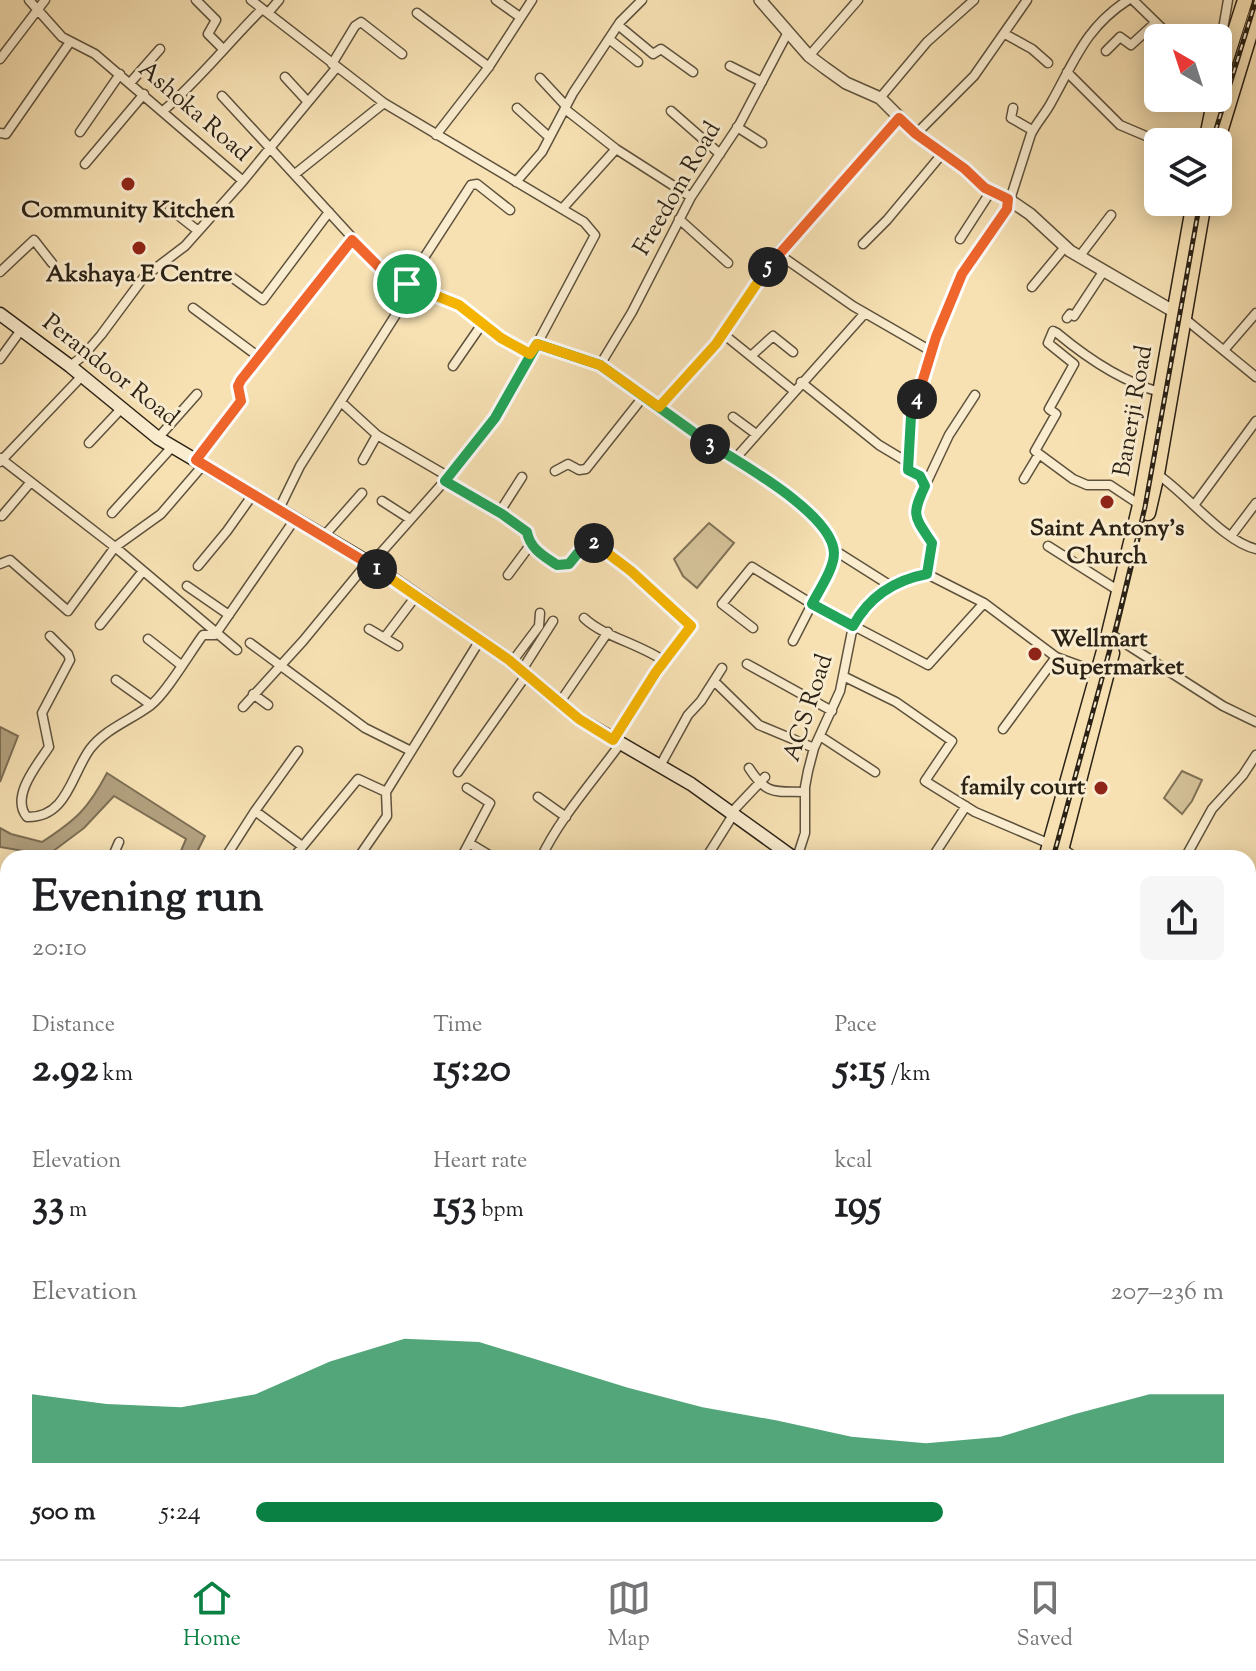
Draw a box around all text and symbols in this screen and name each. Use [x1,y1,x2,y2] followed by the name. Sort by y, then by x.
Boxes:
[1144,24,1232,112] north arrow
[1144,24,1232,216] map controls
[130,54,258,171] street label: Ashoka Road
[626,115,730,262] street label: Freedom Road
[1144,128,1232,216] button: layers
[119,175,137,193] marker: Community Kitchen
[21,194,236,228] place label: Community Kitchen
[130,239,148,257] marker: Akshaya E Centre
[748,247,788,287] pin: 5
[373,250,441,318] pin
[764,251,772,283] text: 5
[46,258,232,292] place label: Akshaya E Centre
[385,262,429,306] icon: arrive
[34,307,186,436] street label: Perandoor Road
[1106,342,1162,479] street label: Banerji Road
[897,379,937,419] pin: 4
[911,383,923,415] text: 4
[690,424,730,464] pin: 3
[706,428,714,460] text: 3
[1098,493,1116,511] marker: Saint Antony's Church
[1030,512,1184,574] place label: Saint Antony's Church
[574,523,614,563] pin: 2
[589,527,599,559] text: 2
[357,549,397,589] pin: 1
[373,553,381,585] text: 1
[1051,623,1185,685] place label: Wellmart Supermarket
[1026,645,1044,663] marker: Wellmart Supermarket
[776,650,842,766] street label: ACS Road
[960,771,1086,805] place label: family court
[1092,779,1110,797] marker: family court
[32,868,264,931] text: Evening run
[1140,876,1224,960] button: share
[32,930,87,967] text: 20:10
[32,1010,115,1042] text: Distance
[433,1010,482,1042] text: Time
[835,1010,877,1042] text: Pace
[32,1042,98,1099] text: 2.92
[433,1042,511,1099] text: 15:20
[835,1042,886,1099] text: 5:15
[98,1059,133,1091] text: km
[886,1059,931,1091] text: /km
[32,1146,121,1178] text: Elevation
[433,1146,527,1178] text: Heart rate
[835,1146,872,1178] text: kcal
[32,1178,64,1235] text: 33
[433,1178,477,1235] text: 153
[835,1178,881,1235] text: 195
[64,1195,87,1227] text: m
[477,1195,524,1227] text: bpm
[32,1274,137,1311] text: Elevation
[1110,1274,1224,1311] text: 207–236 m
[32,1494,95,1531] text: 500 m
[160,1494,201,1531] text: 5:24
[183,1576,241,1656] tab: Home
[607,1576,651,1656] tab: Map
[1017,1576,1073,1656] tab: Saved

